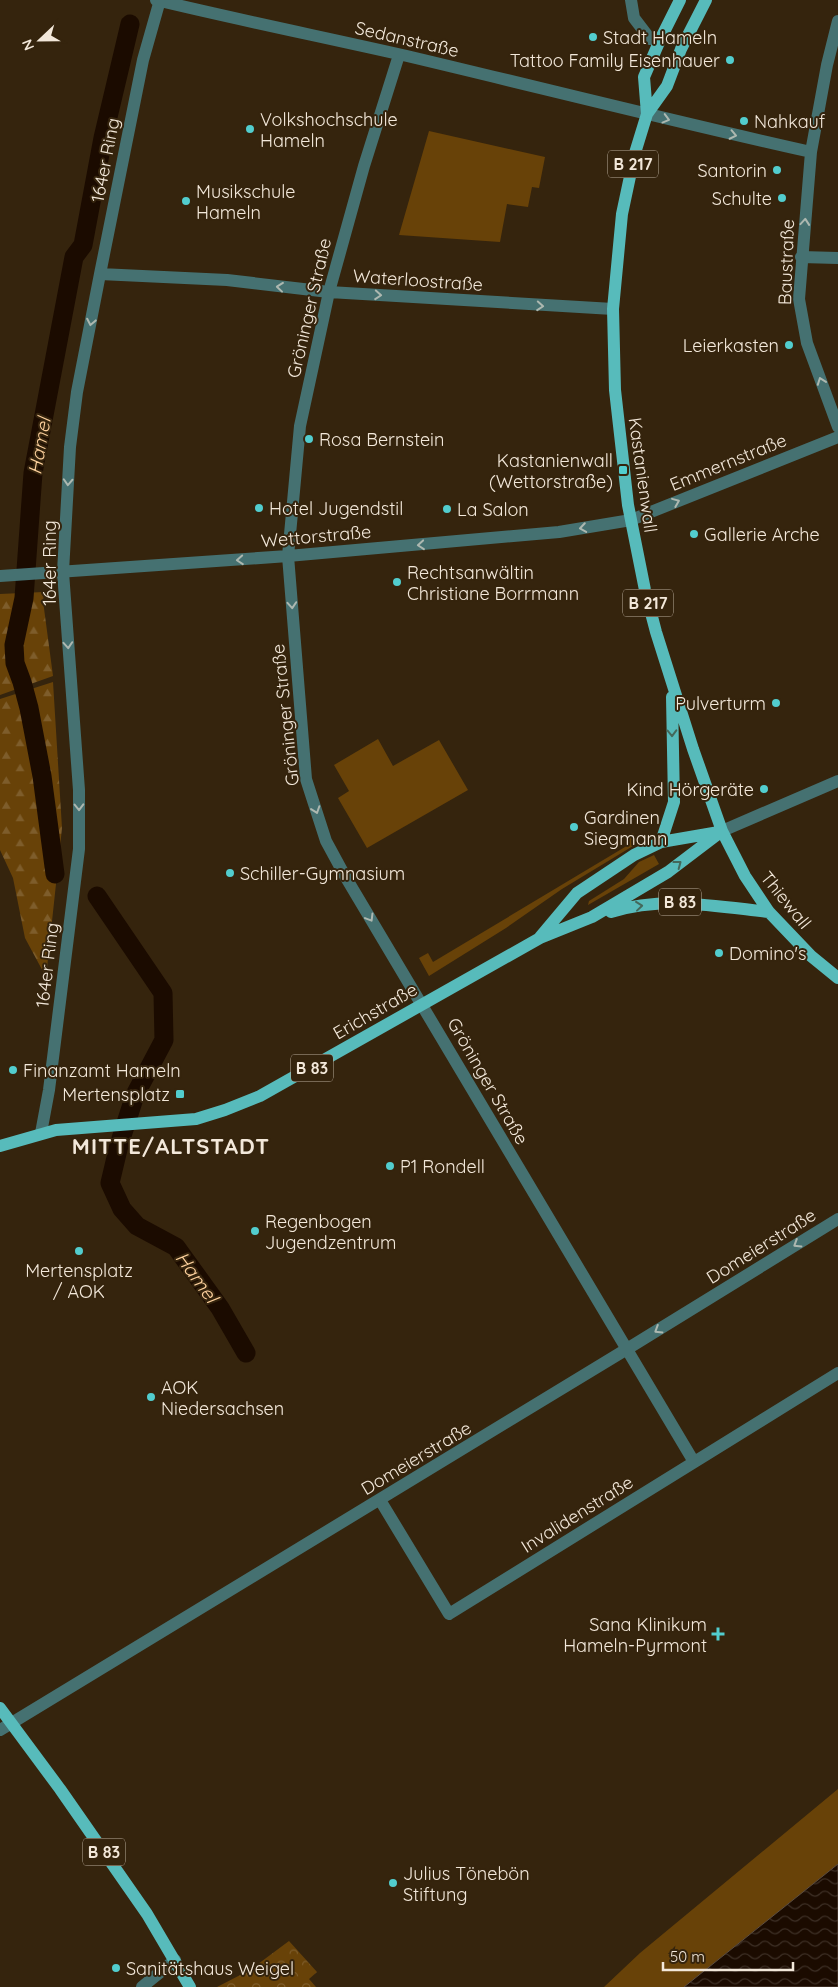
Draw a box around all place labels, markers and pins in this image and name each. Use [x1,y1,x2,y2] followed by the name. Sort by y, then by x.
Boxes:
[603,26,717,49] place label: Stadt Hameln
[587,31,599,43] marker: Stadt Hameln
[510,49,720,72] place label: Tattoo Family Eisenhauer
[724,54,736,66] marker: Tattoo Family Eisenhauer
[260,108,398,152] place label: Volkshochschule Hameln
[754,110,826,133] place label: Nahkauf
[738,115,750,127] marker: Nahkauf
[244,123,256,135] marker: Volkshochschule Hameln
[698,159,767,182] place label: Santorin
[771,164,783,176] marker: Santorin
[196,180,295,224] place label: Musikschule Hameln
[712,187,772,210] place label: Schulte
[776,192,788,204] marker: Schulte
[180,195,192,207] marker: Musikschule Hameln
[683,334,779,357] place label: Leierkasten
[783,339,795,351] marker: Leierkasten
[319,428,444,451] place label: Rosa Bernstein
[303,433,315,445] marker: Rosa Bernstein
[489,449,613,493] place label: Kastanienwall (Wettorstraße)
[617,464,629,476] marker: Kastanienwall (Wettorstraße)
[269,497,403,520] place label: Hotel Jugendstil
[457,498,529,521] place label: La Salon
[253,502,265,514] marker: Hotel Jugendstil
[441,503,453,515] marker: La Salon
[704,523,820,546] place label: Gallerie Arche
[688,528,700,540] marker: Gallerie Arche
[407,561,579,605] place label: Rechtsanwältin Christiane Borrmann
[391,576,403,588] marker: Rechtsanwältin Christiane Borrmann
[675,692,766,715] place label: Pulverturm
[770,697,782,709] marker: Pulverturm
[626,778,754,801] place label: Kind Hörgeräte
[758,783,770,795] marker: Kind Hörgeräte
[584,806,667,850] place label: Gardinen Siegmann
[568,821,580,833] marker: Gardinen Siegmann
[240,862,405,885] place label: Schiller-Gymnasium
[224,867,236,879] marker: Schiller-Gymnasium
[729,942,806,965] place label: Domino's
[713,947,725,959] marker: Domino's
[23,1059,181,1082] place label: Finanzamt Hameln
[7,1064,19,1076] marker: Finanzamt Hameln
[62,1083,170,1106] place label: Mertensplatz
[174,1088,186,1100] marker: Mertensplatz
[400,1155,485,1178] place label: P1 Rondell
[384,1160,396,1172] marker: P1 Rondell
[265,1210,396,1254] place label: Regenbogen Jugendzentrum
[249,1225,261,1237] marker: Regenbogen Jugendzentrum
[73,1245,85,1257] marker: Mertensplatz / AOK
[25,1259,133,1303] place label: Mertensplatz / AOK
[161,1376,284,1420] place label: AOK Niedersachsen
[145,1391,157,1403] marker: AOK Niedersachsen
[563,1613,707,1657] place label: Sana Klinikum Hameln-Pyrmont
[711,1627,725,1641] marker: Sana Klinikum Hameln-Pyrmont
[403,1862,530,1906] place label: Julius Tönebön Stiftung
[387,1877,399,1889] marker: Julius Tönebön Stiftung
[126,1957,294,1980] place label: Sanitätshaus Weigel
[110,1962,122,1974] marker: Sanitätshaus Weigel

